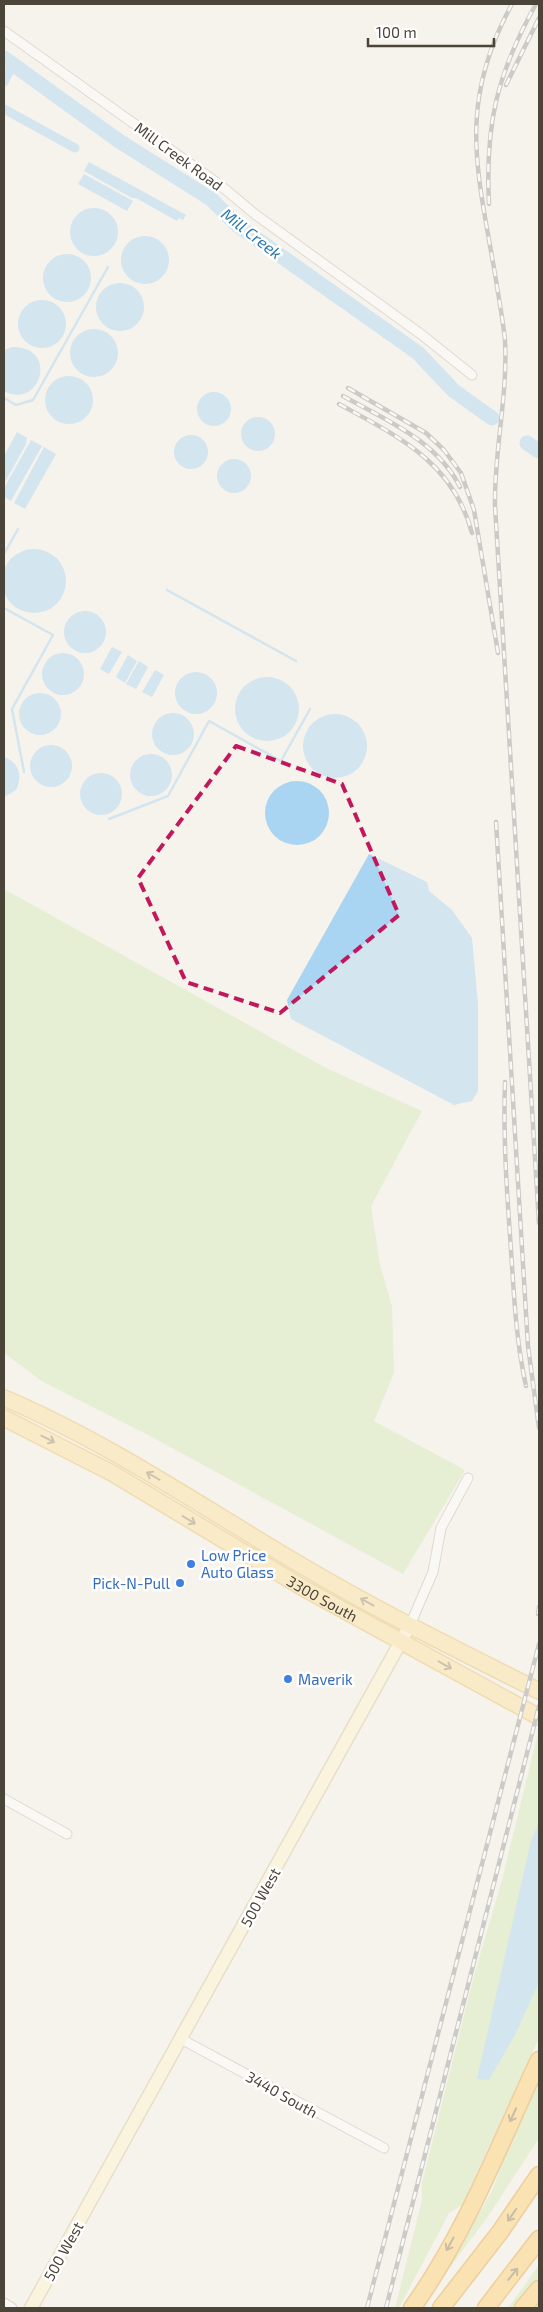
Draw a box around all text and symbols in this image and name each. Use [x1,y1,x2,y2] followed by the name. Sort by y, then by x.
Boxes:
[368,15,494,47] scale bar
[376,23,417,41] text: 100 m
[131,118,227,194] street label: Mill Creek Road
[218,204,286,262] water label: Mill Creek
[40,1434,55,1444] one-way arrow
[146,1471,161,1481] one-way arrow
[181,1515,195,1525] one-way arrow
[201,1546,274,1581] place label: Low Price Auto Glass
[185,1558,197,1570] marker: Low Price Auto Glass
[284,1571,361,1625] street label: 3300 South
[92,1574,171,1592] place label: Pick-N-Pull
[174,1577,186,1589] marker: Pick-N-Pull
[360,1597,375,1607] one-way arrow
[437,1660,452,1670] one-way arrow
[298,1670,353,1688] place label: Maverik
[282,1673,294,1685] marker: Maverik
[236,1864,284,1930] street label: 500 West
[243,2067,321,2121] street label: 3440 South
[508,2107,518,2122] one-way arrow
[507,2208,517,2222] one-way arrow
[39,2218,87,2284] street label: 500 West
[445,2237,455,2252] one-way arrow
[508,2268,519,2281] one-way arrow

